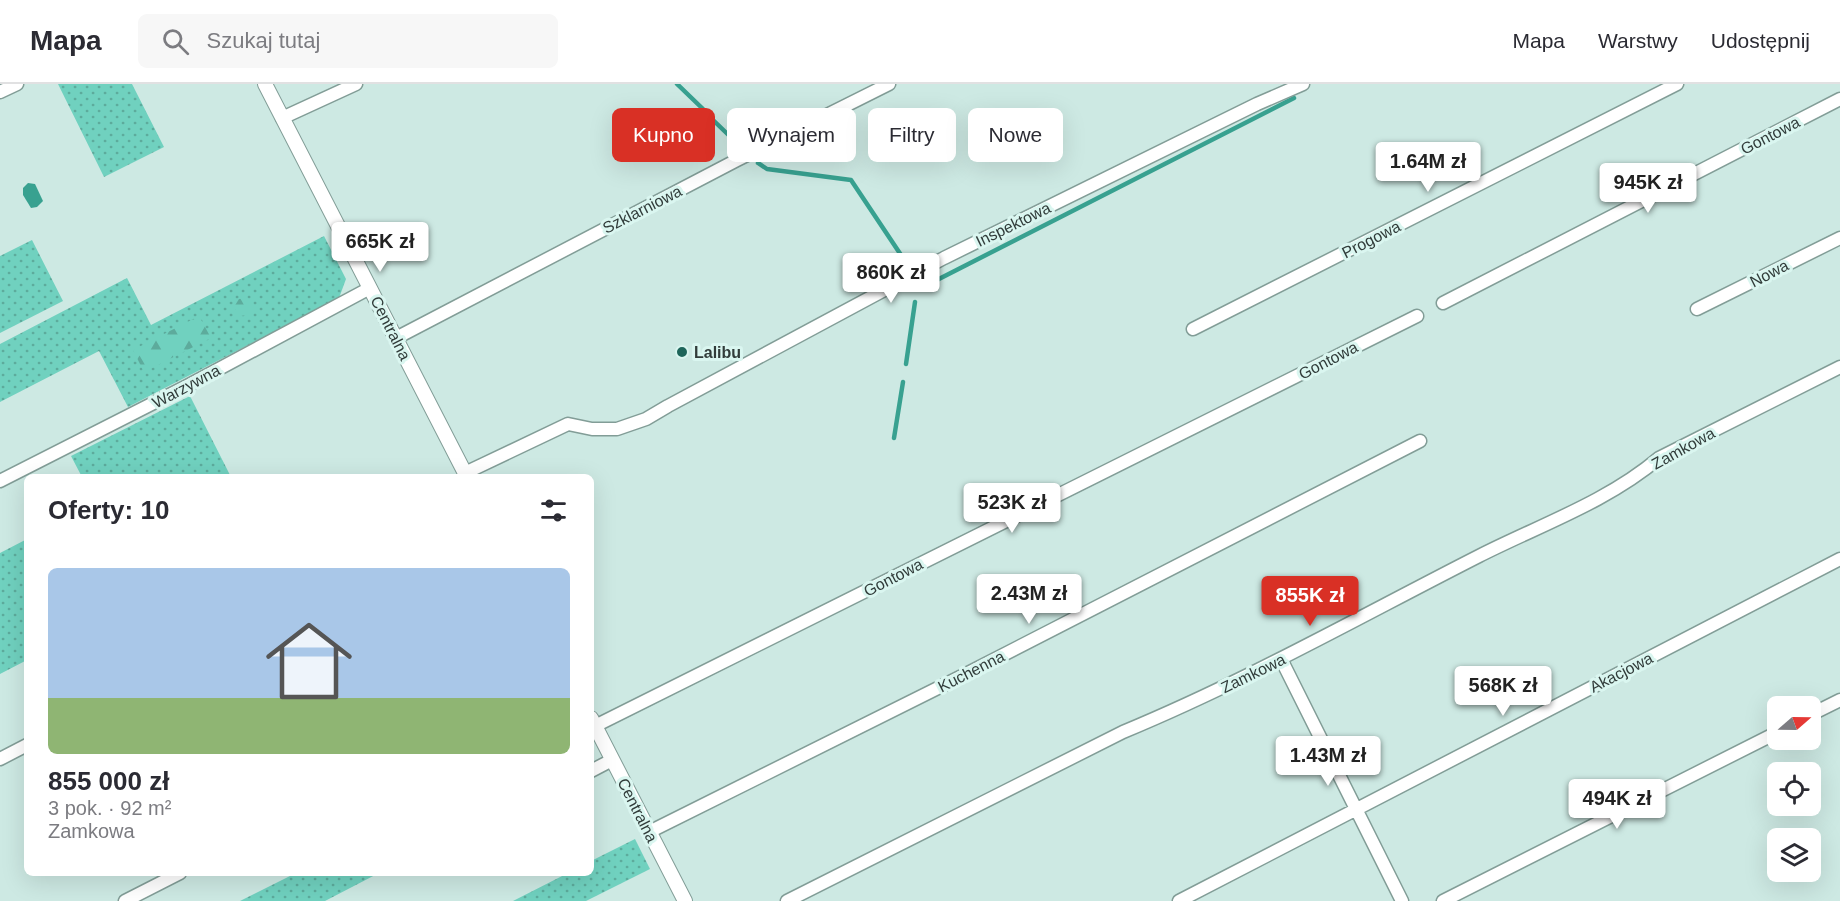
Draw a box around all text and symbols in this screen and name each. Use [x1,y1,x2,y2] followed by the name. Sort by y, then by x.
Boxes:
[138,14,558,68] search box
[30,25,102,56] text: Mapa
[159,25,192,58] icon: search
[207,28,320,53] text: Szukaj tutaj
[1513,29,1565,52] text: Mapa
[1598,29,1678,52] text: Warstwy
[1711,29,1810,52] text: Udostępnij
[612,108,715,162] chip: Kupno
[727,108,856,162] chip: Wynajem
[868,108,956,162] chip: Filtry
[968,108,1063,162] chip: Nowe
[1738,113,1803,158] street label: Gontowa
[1366,142,1490,193] pin: 1.64M zł
[1390,150,1466,172] text: 1.64M zł
[1593,163,1703,214] pin: 945K zł
[1614,171,1682,193] text: 945K zł
[600,182,685,237] street label: Szklarniowa
[973,199,1053,250] street label: Inspektowa
[1339,217,1403,261] street label: Progowa
[325,222,435,273] pin: 665K zł
[346,230,414,252] text: 665K zł
[836,253,946,304] pin: 860K zł
[1747,257,1791,290] street label: Nowa
[857,261,925,283] text: 860K zł
[367,293,414,363] street label: Centralna
[1296,338,1361,383] street label: Gontowa
[694,344,741,361] place label: Lalibu
[675,345,689,359] marker: Lalibu
[150,361,223,411] street label: Warzywna
[1649,424,1718,473] street label: Zamkowa
[957,483,1067,534] pin: 523K zł
[978,491,1046,513] text: 523K zł
[537,494,570,527] icon: filters
[48,495,169,525] text: Oferty: 10
[861,555,926,600] street label: Gontowa
[967,574,1091,625] pin: 2.43M zł
[1255,576,1365,627] pin: 855K zł
[991,582,1067,604] text: 2.43M zł
[1276,584,1344,606] text: 855K zł
[255,607,363,715] icon: home
[935,647,1007,695] street label: Kuchenna
[1587,649,1656,696] street label: Akacjowa
[1218,651,1288,696] street label: Zamkowa
[1448,666,1558,717] pin: 568K zł
[1469,674,1537,696] text: 568K zł
[1767,696,1821,750] north arrow
[1767,696,1821,882] map controls
[1266,736,1390,787] pin: 1.43M zł
[1290,744,1366,766] text: 1.43M zł
[1767,762,1821,816] button: locate
[48,766,169,796] text: 855 000 zł
[614,775,661,845] street label: Centralna
[1562,779,1672,830] pin: 494K zł
[1583,787,1651,809] text: 494K zł
[48,797,171,819] text: 3 pok. · 92 m²
[48,820,135,842] text: Zamkowa
[1767,828,1821,882] button: layers

